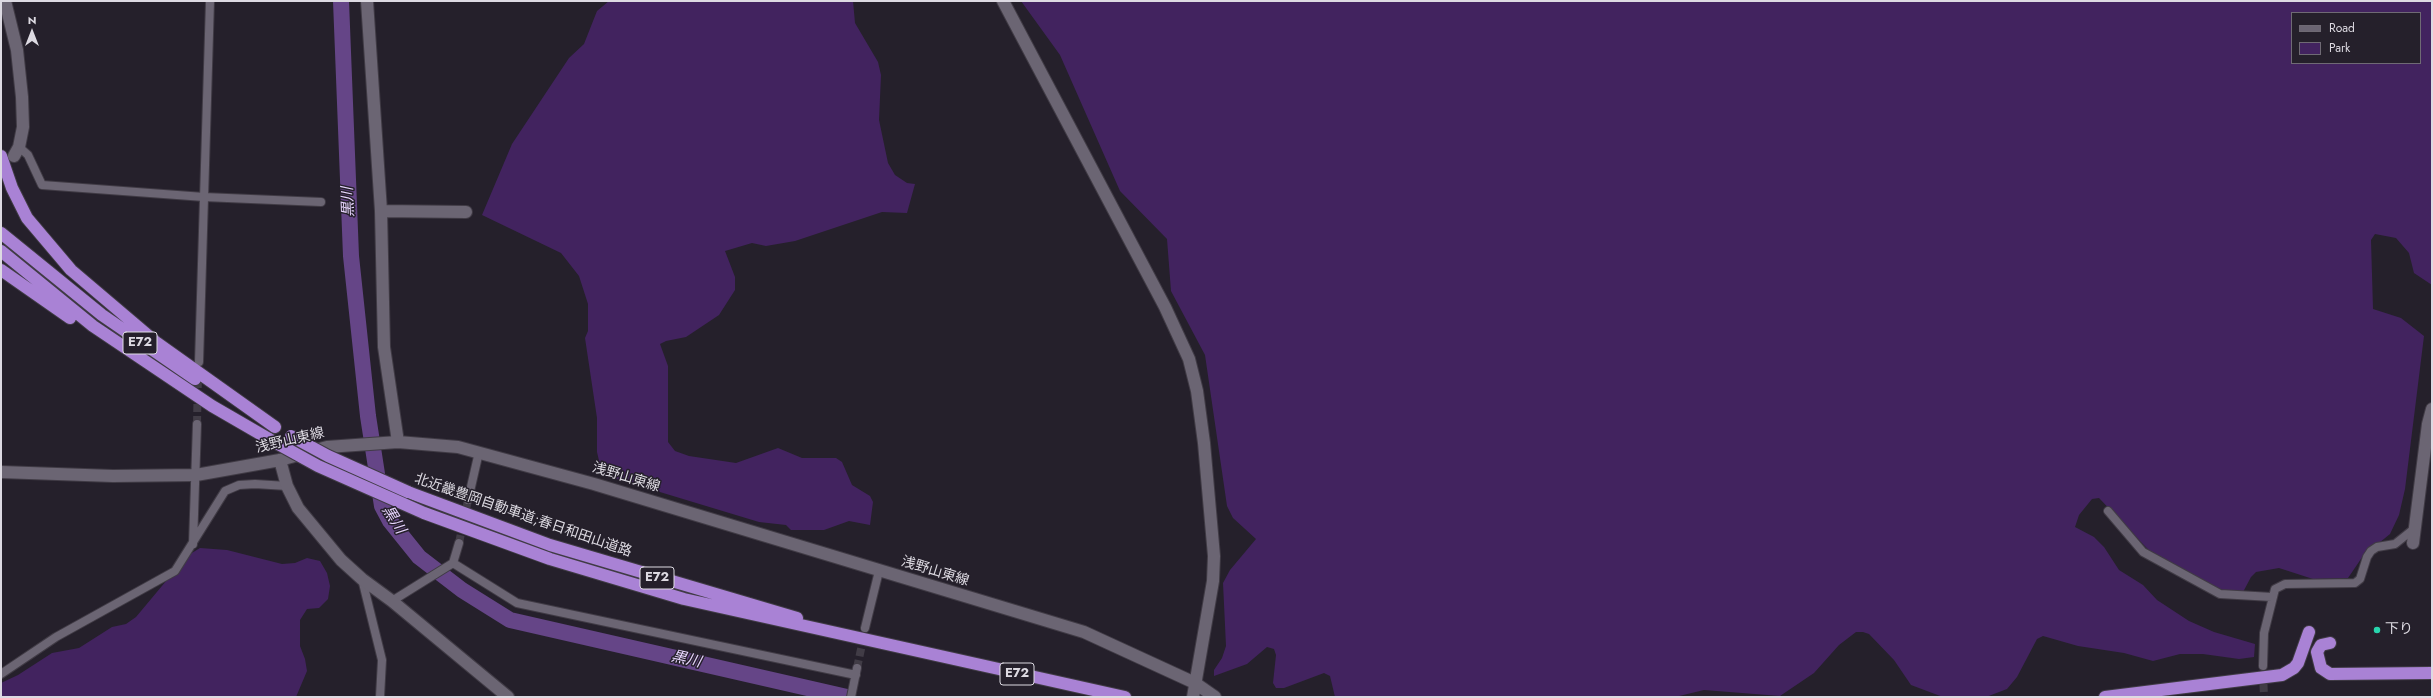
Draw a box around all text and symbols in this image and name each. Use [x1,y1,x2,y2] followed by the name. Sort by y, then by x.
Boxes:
[12,12,52,52] north arrow
[28,12,36,28] text: N
[2291,12,2421,64] legend
[2329,19,2355,37] text: Road
[2329,39,2350,57] text: Park
[339,187,359,217] water label: 黒川
[123,332,157,354] road number: E72
[254,425,326,457] street label: 浅野山東線
[590,460,662,496] street label: 浅野山東線
[412,471,634,561] street label: 北近畿豊岡自動車道;春日和田山道路
[377,503,409,537] water label: 黒川
[899,554,971,590] street label: 浅野山東線
[640,567,674,589] road number: E72
[2385,622,2413,638] place label: 下り
[2372,625,2382,635] marker: 下り
[669,648,703,672] water label: 黒川
[1000,663,1034,685] road number: E72

